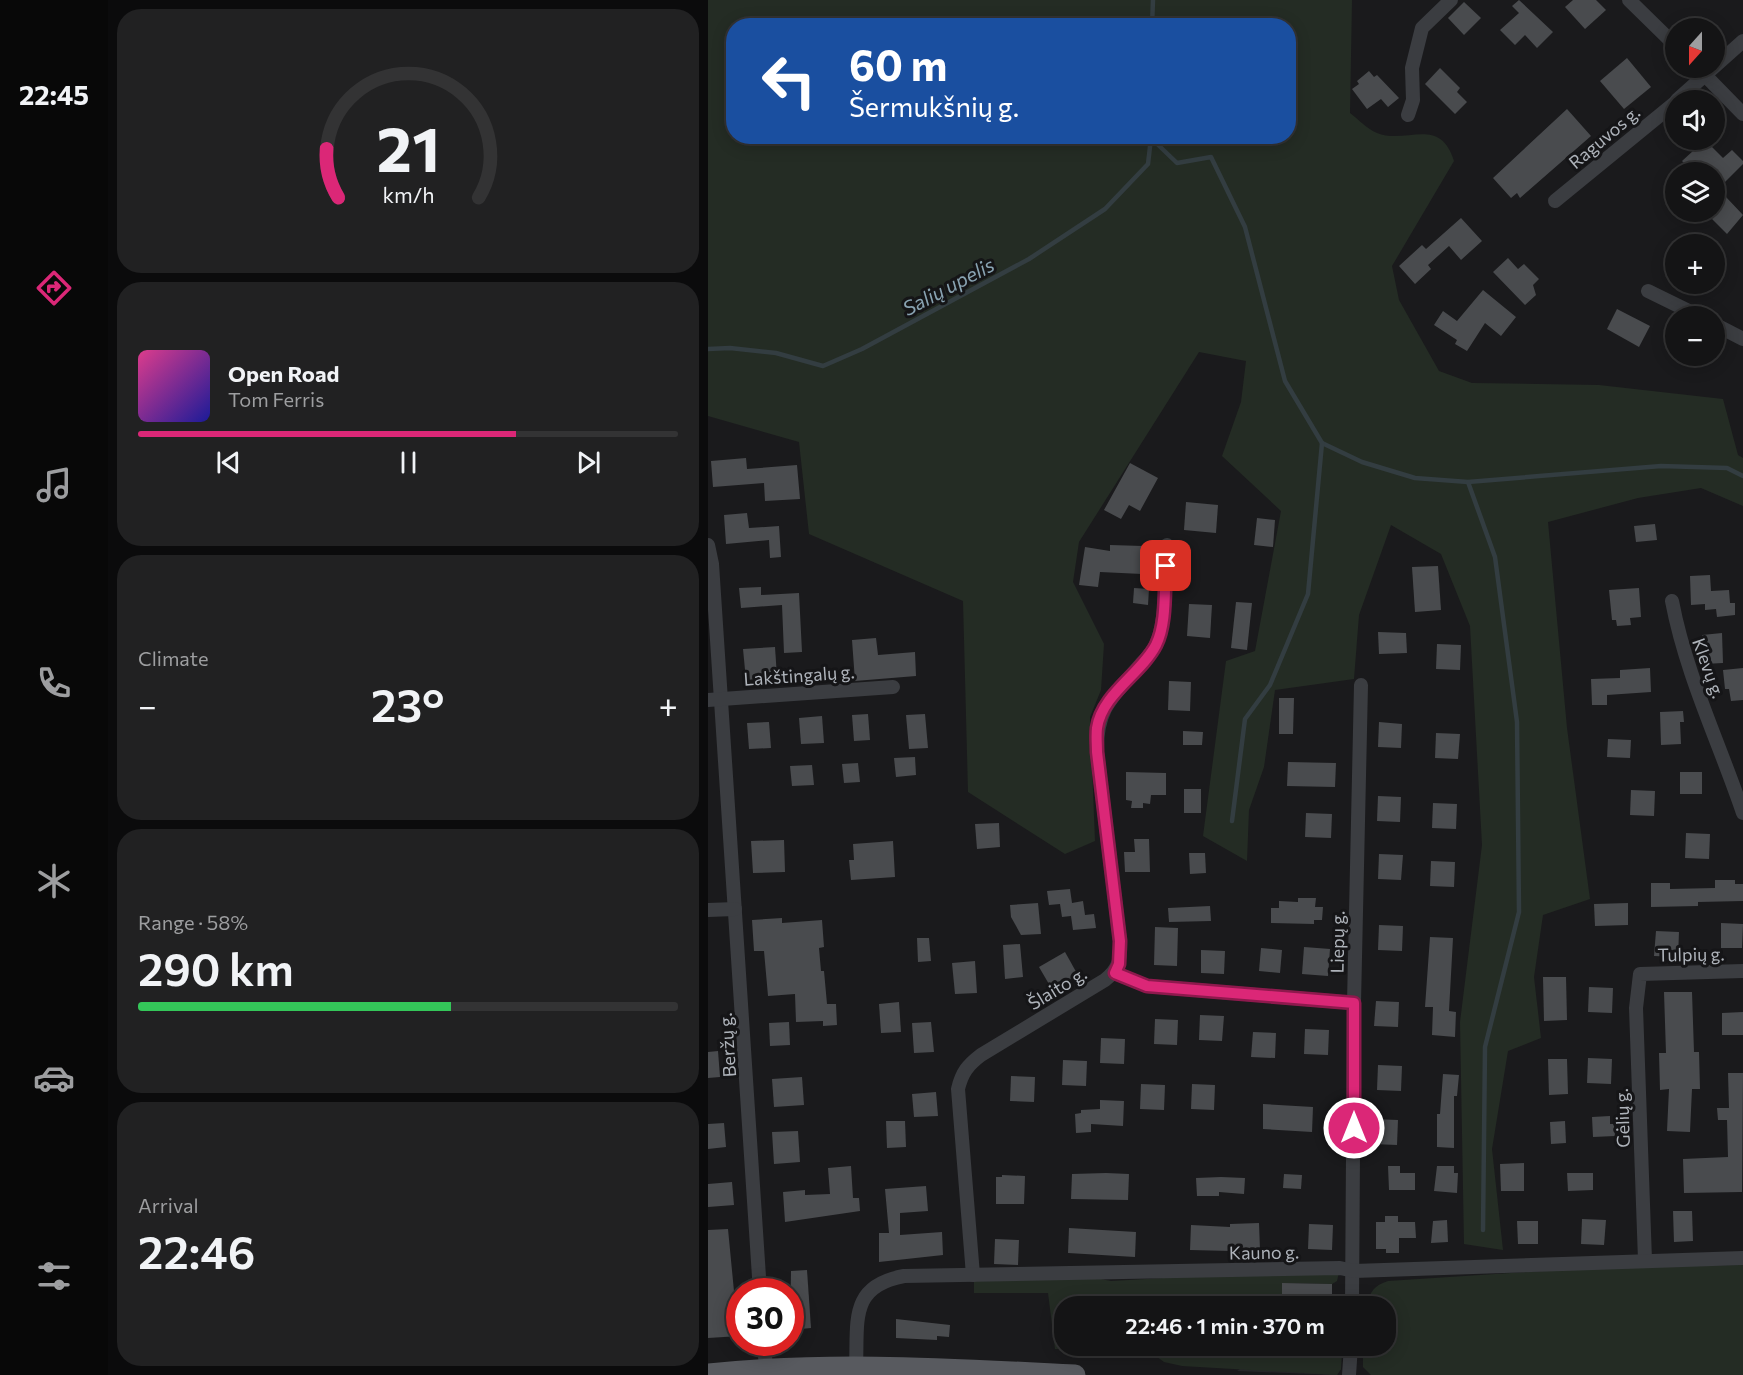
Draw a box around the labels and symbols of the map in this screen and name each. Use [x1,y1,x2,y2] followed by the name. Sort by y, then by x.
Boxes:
[1665,18,1725,78] north arrow
[1564,101,1644,173] street label: Raguvos g.
[898,252,998,320] water label: Salių upelis
[1140,540,1191,591] pin
[1688,635,1730,701] street label: Klevų g.
[743,660,855,690] street label: Lakštingalų g.
[1325,911,1349,973] street label: Liepų g.
[1657,942,1725,966] street label: Tulpių g.
[1024,962,1090,1014] street label: Šlaito g.
[714,1012,740,1078] street label: Beržų g.
[1610,1088,1634,1148] street label: Gėlių g.
[1322,1096,1386,1160] position arrow
[1229,1240,1299,1264] street label: Kauno g.
[726,1278,804,1356] speed limit sign: 30

